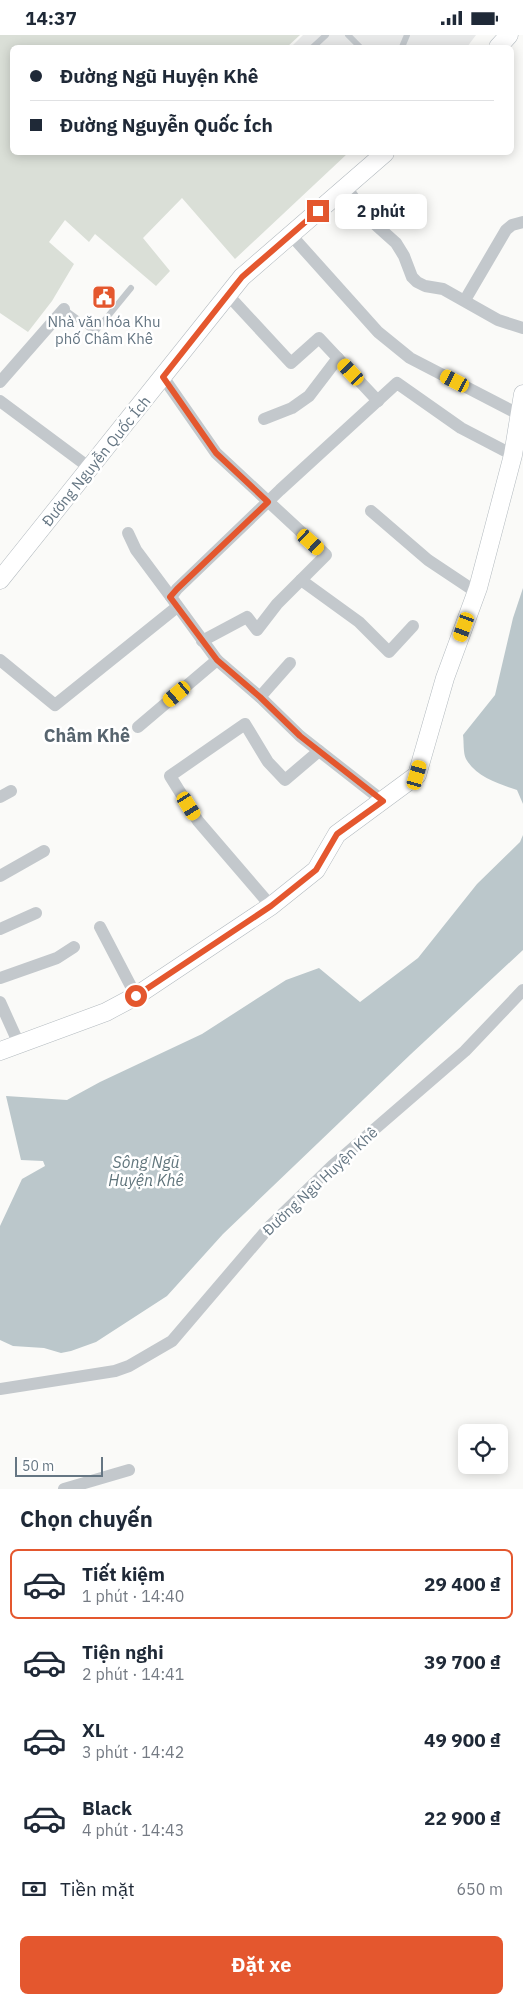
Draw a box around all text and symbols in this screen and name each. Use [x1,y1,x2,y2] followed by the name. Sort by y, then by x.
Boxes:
[25,6,77,30] text: 14:37
[60,64,258,88] text: Đường Ngũ Huyện Khê
[60,113,273,137] text: Đường Nguyễn Quốc Ích
[336,193,428,229] callout: 2 phút
[307,200,329,222] route end
[357,201,405,221] text: 2 phút
[91,284,117,310] public building icon: Nhà văn hóa Khu phố Châm Khê
[47,312,161,348] place label: Nhà văn hóa Khu phố Châm Khê
[335,356,366,388] car
[438,368,471,394] car
[38,392,154,530] street label: Đường Nguyễn Quốc Ích
[294,526,327,558] car
[451,610,476,644] car
[160,679,193,709] car
[44,724,130,747] district label: Châm Khê
[405,759,428,791] car
[174,789,203,823] car
[125,985,147,1007] route start
[258,1123,382,1239] street label: Đường Ngũ Huyện Khê
[108,1152,184,1190] water label: Sông Ngũ Huyện Khê
[458,1424,508,1474] map controls
[458,1424,508,1474] button: locate
[15,1454,102,1477] scale bar
[22,1457,54,1475] text: 50 m
[20,1504,153,1533] text: Chọn chuyến
[22,1562,67,1607] icon: car
[82,1562,165,1586] text: Tiết kiệm
[424,1572,501,1596] text: 29 400 ₫
[82,1586,184,1606] text: 1 phút · 14:40
[22,1640,67,1685] icon: car
[82,1640,164,1664] text: Tiện nghi
[424,1650,501,1674] text: 39 700 ₫
[82,1664,184,1684] text: 2 phút · 14:41
[22,1718,67,1763] icon: car
[82,1718,105,1742] text: XL
[424,1728,501,1752] text: 49 900 ₫
[82,1742,184,1762] text: 3 phút · 14:42
[22,1796,67,1841] icon: car
[82,1796,132,1820] text: Black
[424,1806,501,1830] text: 22 900 ₫
[82,1820,184,1840] text: 4 phút · 14:43
[20,1875,48,1903] icon: cash
[60,1877,135,1901] text: Tiền mặt
[456,1879,503,1899] text: 650 m
[20,1936,503,1994] button: Đặt xe

